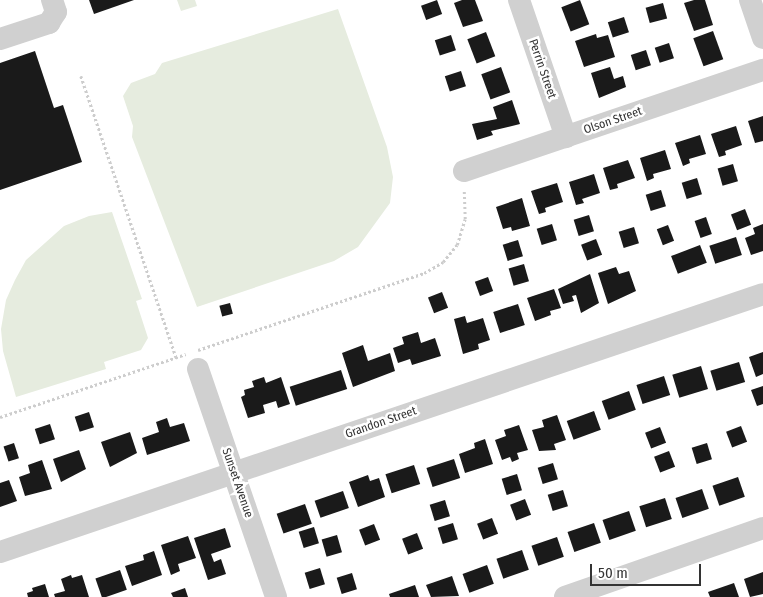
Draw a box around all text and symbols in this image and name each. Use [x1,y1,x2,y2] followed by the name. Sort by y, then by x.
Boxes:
[525,37,559,101] street label: Perrin Street
[582,104,644,138] street label: Olson Street
[344,404,418,442] street label: Grandon Street
[218,446,256,520] street label: Sunset Avenue
[593,554,704,586] scale bar
[598,564,628,582] text: 50 m

